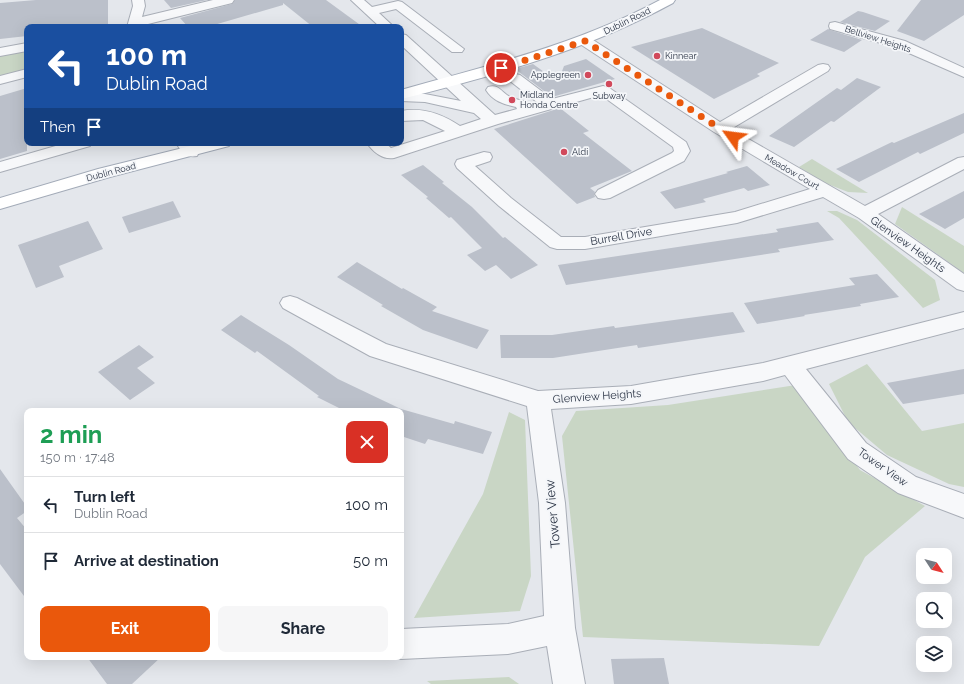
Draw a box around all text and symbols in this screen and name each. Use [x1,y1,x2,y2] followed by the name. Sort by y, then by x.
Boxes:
[602,5,652,37] street label: Dublin Road
[844,24,913,55] street label: Bellview Heights
[106,39,187,72] text: 100 m
[40,40,92,92] icon: left
[484,51,518,85] pin
[652,51,662,61] marker: Kinnear
[665,51,697,61] place label: Kinnear
[490,57,512,79] icon: arrive
[531,70,580,80] place label: Applegreen
[583,70,593,80] marker: Applegreen
[106,73,208,94] text: Dublin Road
[604,79,614,89] marker: Subway
[520,90,579,110] place label: Midland Honda Centre
[592,91,626,101] place label: Subway
[507,95,517,105] marker: Midland Honda Centre
[83,116,105,138] icon: arrive
[712,116,754,158] position arrow
[40,118,75,136] text: Then
[559,147,569,157] marker: Aldi
[572,147,588,157] place label: Aldi
[763,152,821,192] street label: Meadow Court
[85,160,137,183] street label: Dublin Road
[868,214,948,275] street label: Glenview Heights
[589,225,654,248] street label: Burrell Drive
[552,387,642,406] street label: Glenview Heights
[40,420,102,449] text: 2 min
[346,421,388,463] button: close
[855,445,910,489] street label: Tower View
[40,450,115,465] text: 150 m · 17:48
[542,479,563,549] street label: Tower View
[74,488,135,506] text: Turn left
[40,494,62,516] icon: left
[346,496,388,514] text: 100 m
[74,506,147,521] text: Dublin Road
[916,548,952,584] north arrow
[916,548,952,672] map controls
[40,550,62,572] icon: arrive
[74,552,219,570] text: Arrive at destination
[353,552,388,570] text: 50 m
[916,592,952,628] button: search
[40,606,210,652] button: Exit
[218,606,388,652] button: Share
[916,636,952,672] button: layers

